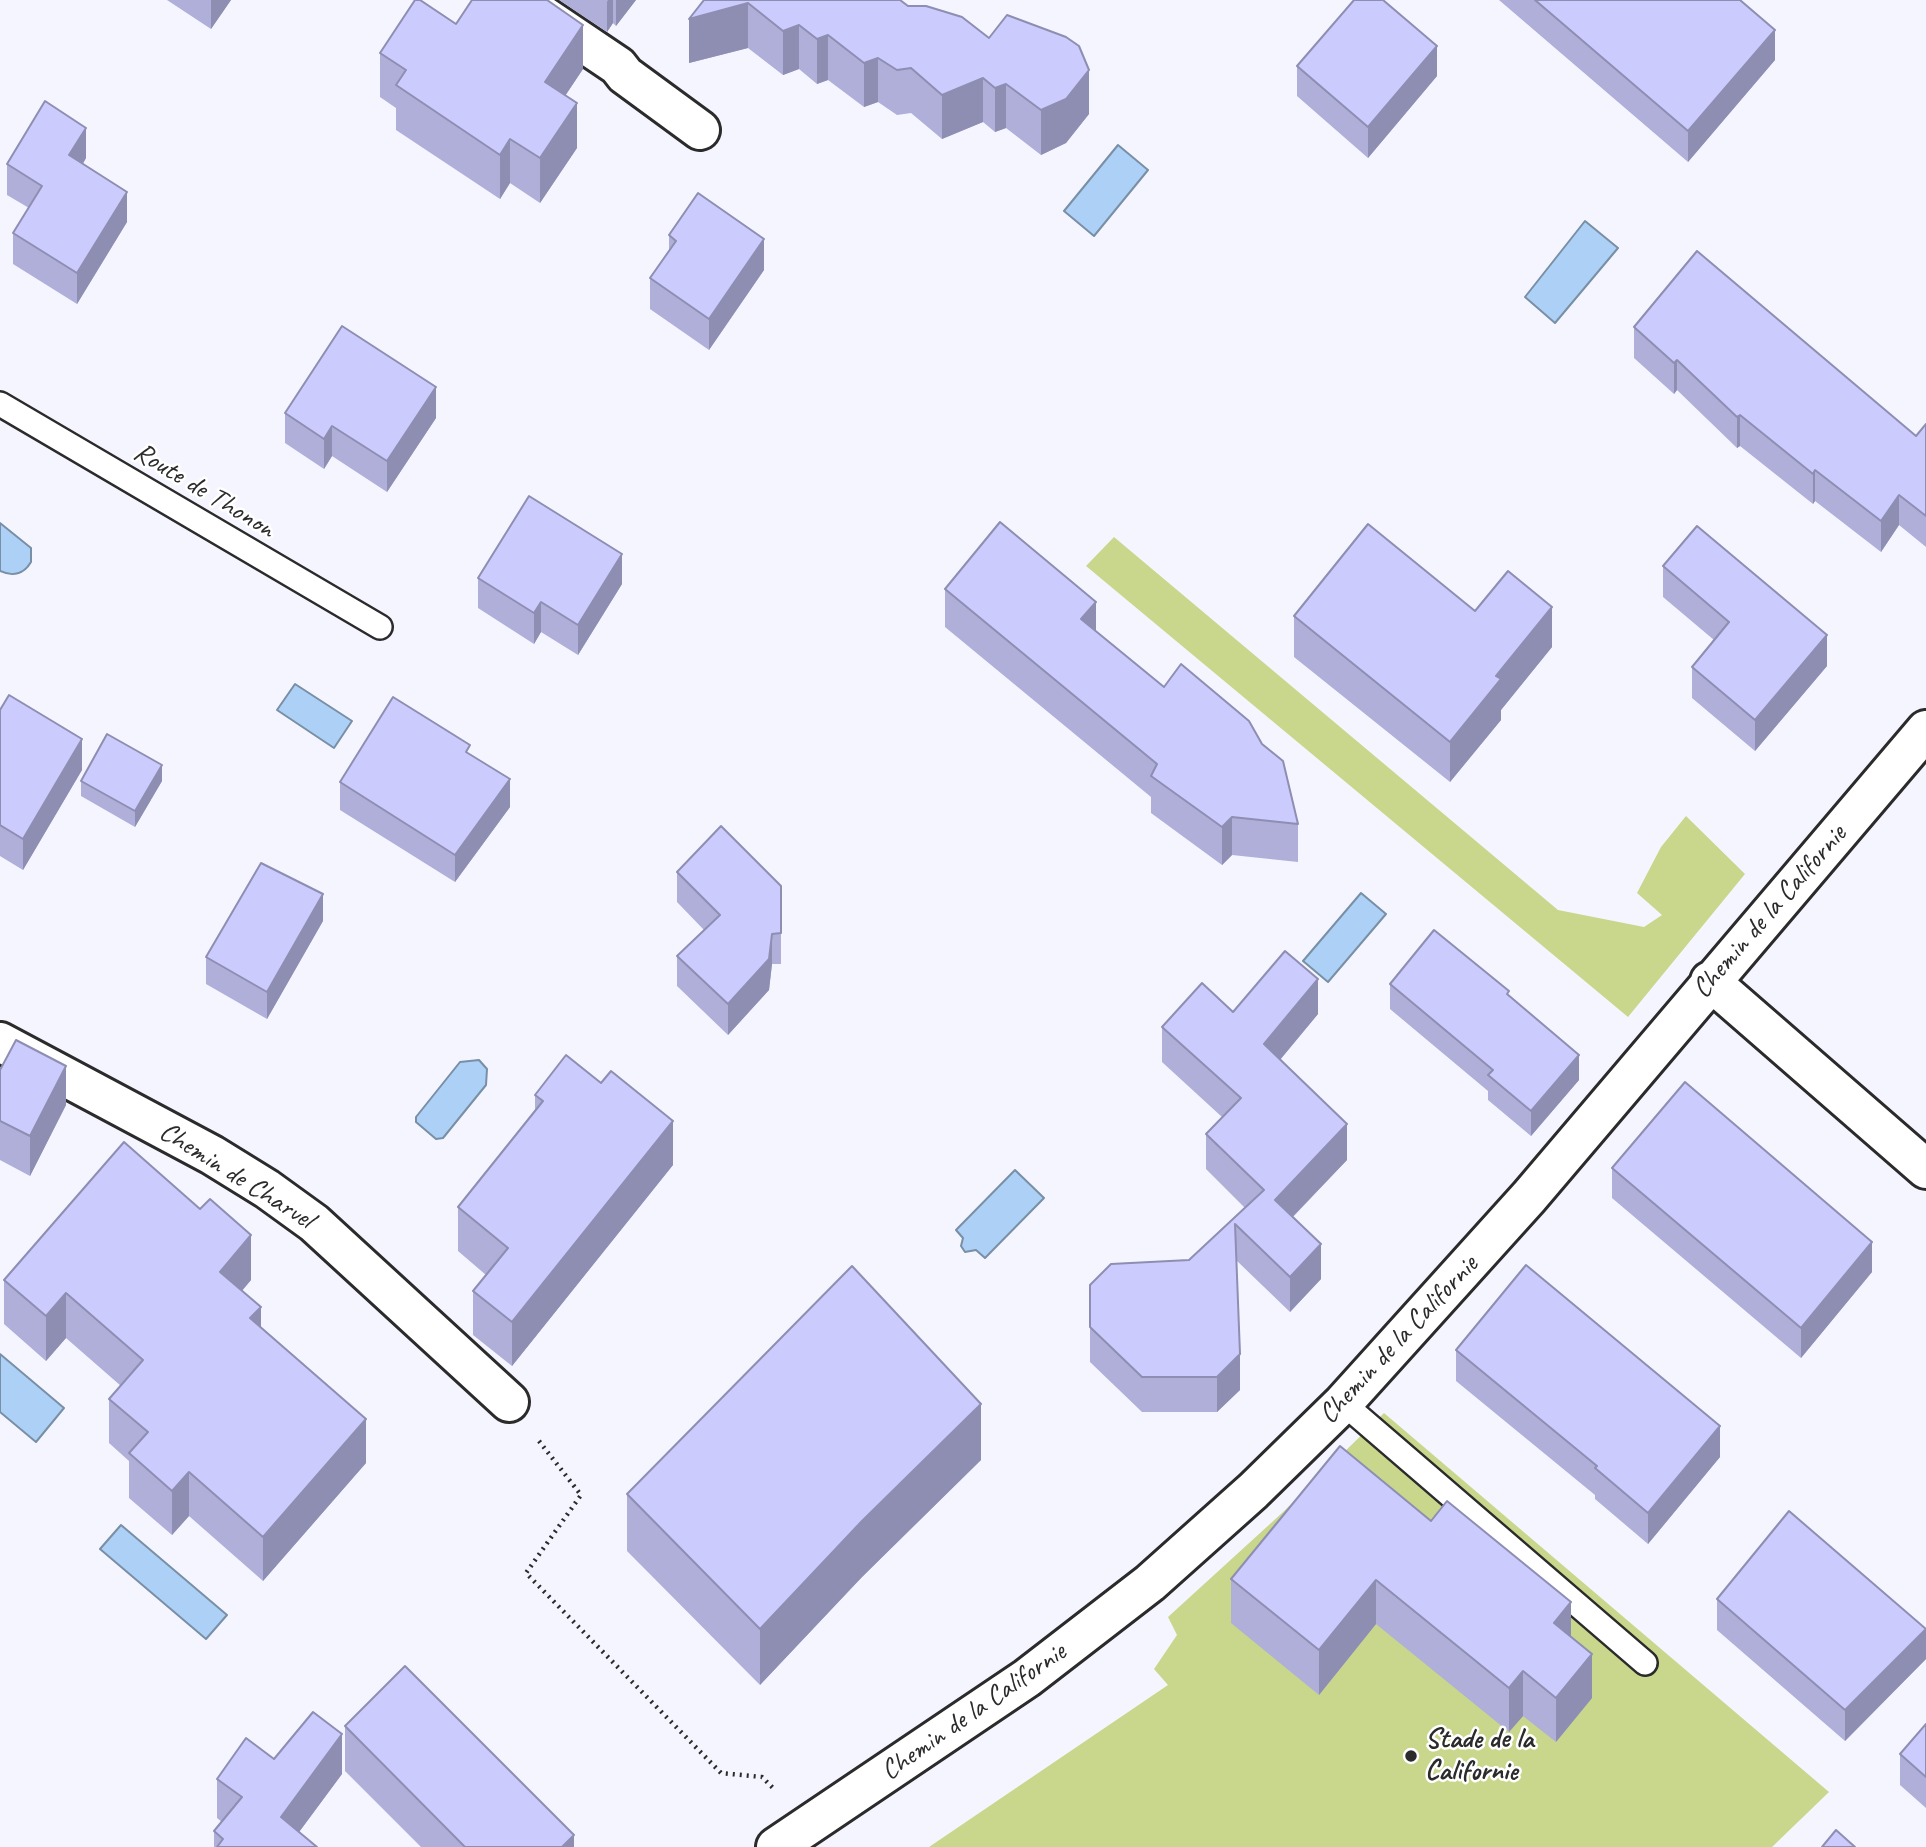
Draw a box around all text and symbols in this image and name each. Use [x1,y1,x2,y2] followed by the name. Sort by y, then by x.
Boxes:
[127,436,281,546] street label: Route de Thonon
[1686,819,1854,1005] street label: Chemin de la Californie
[153,1115,319,1237] street label: Chemin de Charvel
[1312,1249,1486,1431] street label: Chemin de la Californie
[875,1636,1073,1788] street label: Chemin de la Californie
[1425,1723,1533,1789] place label: Stade de la Californie
[1403,1748,1419,1764] marker: Stade de la Californie

